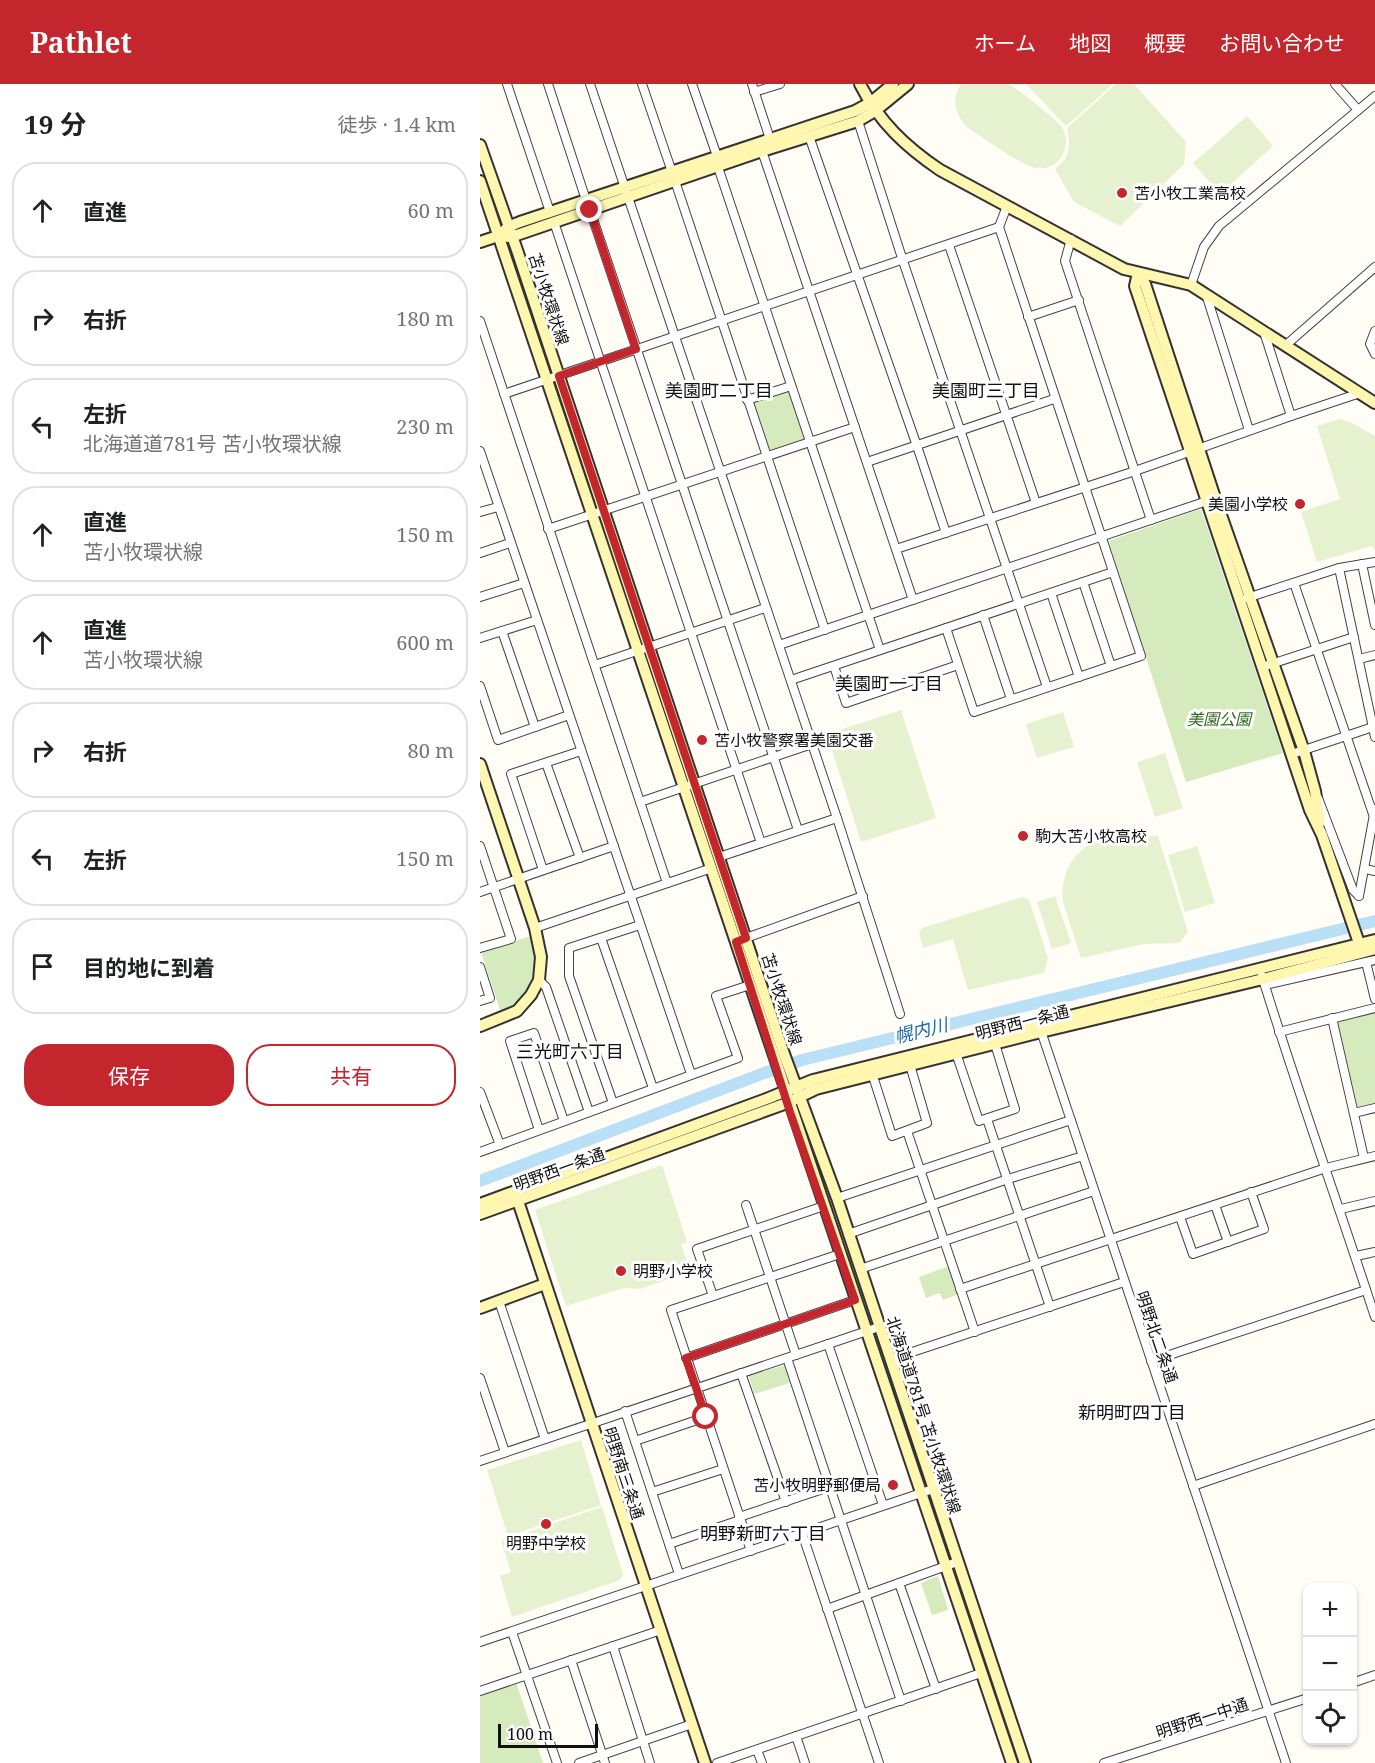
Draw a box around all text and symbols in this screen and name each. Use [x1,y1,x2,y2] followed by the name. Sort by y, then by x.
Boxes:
[30,23,132,61] text: Pathlet
[974,29,1036,57] text: ホーム
[1069,29,1111,57] text: 地図
[1144,29,1186,57] text: 概要
[1219,29,1345,57] text: お問い合わせ
[24,106,86,142] text: 19 分
[337,111,456,138] text: 徒歩 · 1.4 km
[1134,182,1246,204] place label: 苫小牧工業高校
[1115,186,1129,200] marker: 苫小牧工業高校
[26,194,59,227] icon: ahead
[83,196,127,226] text: 直進
[576,196,602,222] route end
[408,197,454,224] text: 60 m
[524,250,574,348] street label: 苫小牧環状線
[26,302,59,335] icon: right
[83,304,127,334] text: 右折
[396,305,454,332] text: 180 m
[665,378,773,402] district label: 美園町二丁目
[932,378,1040,402] district label: 美園町三丁目
[83,398,127,428] text: 左折
[26,410,59,443] icon: left
[396,413,454,440] text: 230 m
[83,430,342,457] text: 北海道道781号 苫小牧環状線
[1208,493,1288,515] place label: 美園小学校
[1293,497,1307,511] marker: 美園小学校
[83,506,127,536] text: 直進
[26,518,59,551] icon: ahead
[396,521,454,548] text: 150 m
[83,538,203,565] text: 苫小牧環状線
[83,614,127,644] text: 直進
[26,626,59,659] icon: ahead
[396,629,454,656] text: 600 m
[83,646,203,673] text: 苫小牧環状線
[835,671,943,695] district label: 美園町一丁目
[1187,708,1253,730] park label: 美園公園
[714,729,874,751] place label: 苫小牧警察署美園交番
[695,733,709,747] marker: 苫小牧警察署美園交番
[26,734,59,767] icon: right
[83,736,127,766] text: 右折
[408,737,454,764] text: 80 m
[1035,825,1147,847] place label: 駒大苫小牧高校
[1016,829,1030,843] marker: 駒大苫小牧高校
[26,842,59,875] icon: left
[83,844,127,874] text: 左折
[396,845,454,872] text: 150 m
[26,950,59,983] icon: arrive
[757,950,807,1048] street label: 苫小牧環状線
[83,952,215,982] text: 目的地に到着
[973,1000,1071,1044] street label: 明野西一条通
[892,1011,952,1048] water label: 幌内川
[516,1039,624,1063] district label: 三光町六丁目
[24,1044,234,1106] button: 保存
[246,1044,456,1106] button: 共有
[510,1142,608,1196] street label: 明野西一条通
[633,1260,713,1282] place label: 明野小学校
[614,1264,628,1278] marker: 明野小学校
[1131,1288,1183,1386] street label: 明野北二条通
[882,1313,966,1517] street label: 北海道道781号 苫小牧環状線
[1078,1400,1186,1424] district label: 新明町四丁目
[692,1403,718,1429] route start
[599,1424,649,1522] street label: 明野南三条通
[753,1474,881,1496] place label: 苫小牧明野郵便局
[886,1478,900,1492] marker: 苫小牧明野郵便局
[539,1517,553,1531] marker: 明野中学校
[700,1521,826,1545] district label: 明野新町六丁目
[506,1532,586,1554] place label: 明野中学校
[1303,1583,1357,1745] map controls
[1303,1583,1357,1637] button: +
[1303,1637,1357,1691] button: −
[1303,1691,1357,1745] button: locate
[1153,1693,1251,1743] street label: 明野西一中通
[498,1721,598,1748] scale bar
[507,1723,553,1745] text: 100 m

